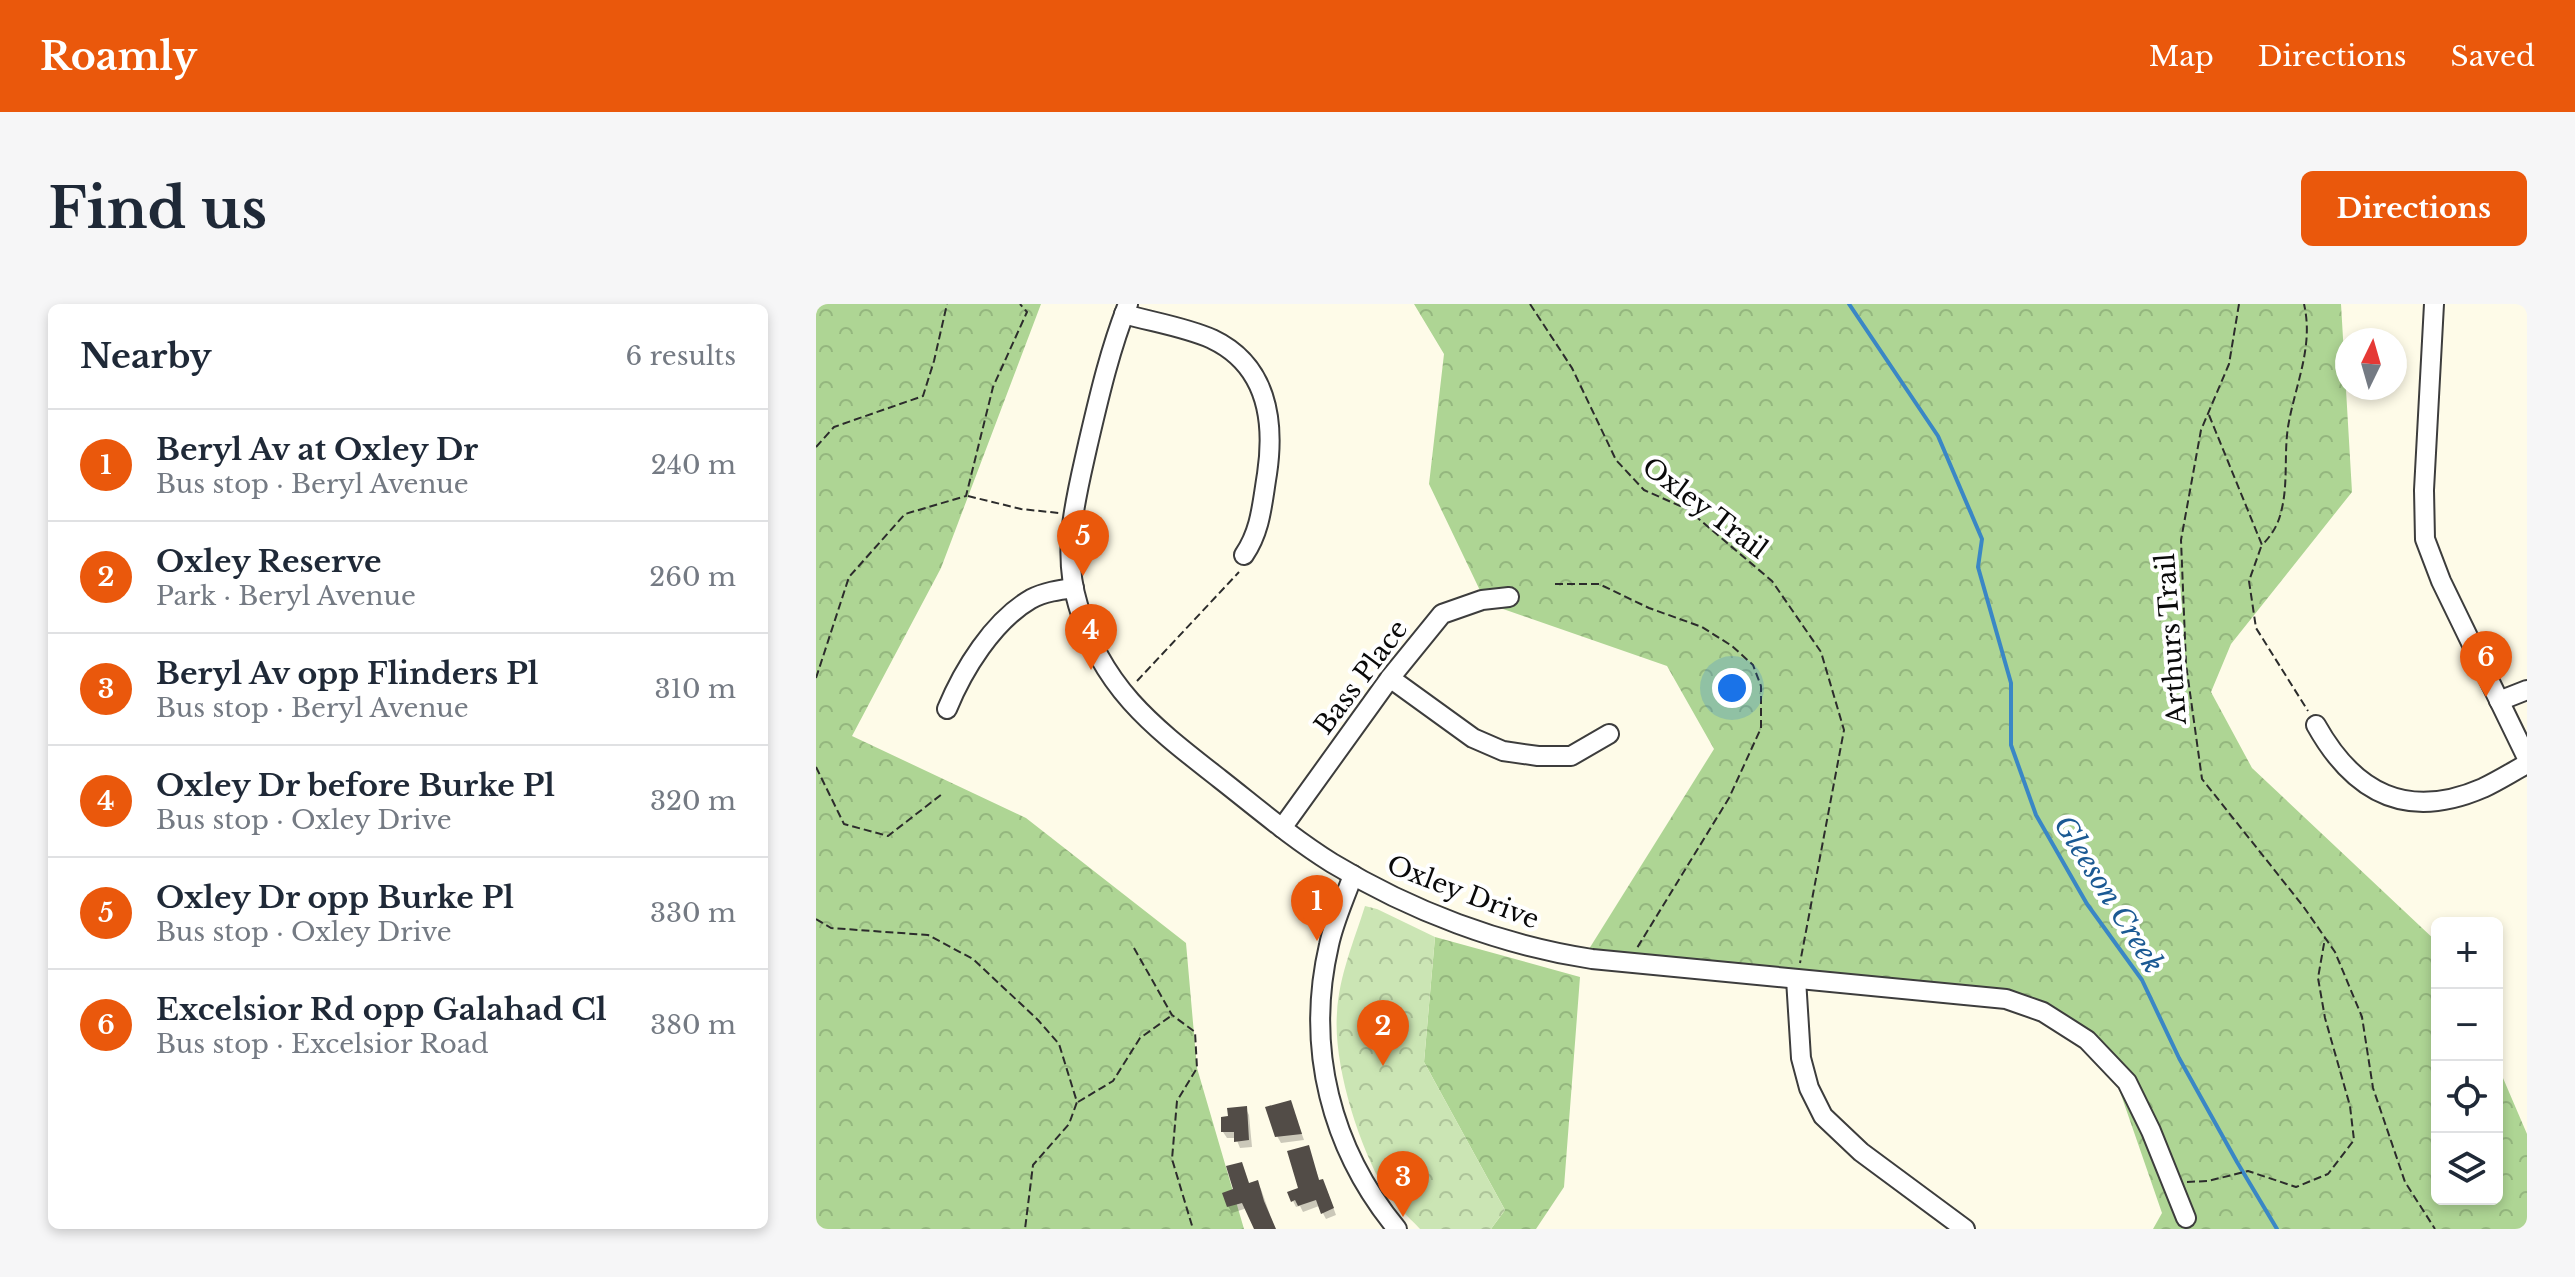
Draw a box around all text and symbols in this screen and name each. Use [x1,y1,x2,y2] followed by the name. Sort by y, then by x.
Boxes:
[40,33,197,80] text: Roamly
[2149,39,2214,74] text: Map
[2258,39,2407,74] text: Directions
[2451,39,2535,74] text: Saved
[2301,171,2527,246] button: Directions
[48,174,267,243] text: Find us
[2335,328,2407,400] north arrow
[80,335,212,377] text: Nearby
[625,340,736,372] text: 6 results
[156,431,478,468] text: Beryl Av at Oxley Dr
[100,449,112,481] text: 1
[651,449,736,481] text: 240 m
[1636,451,1774,565] street label: Oxley Trail
[156,468,469,500] text: Bus stop · Beryl Avenue
[1057,510,1109,576] pin: 5
[156,543,382,580] text: Oxley Reserve
[2149,552,2193,727] street label: Arthurs Trail
[98,561,114,593] text: 2
[649,561,736,593] text: 260 m
[156,580,416,612] text: Park · Beryl Avenue
[1065,604,1117,670] pin: 4
[1308,613,1414,741] street label: Bass Place
[2460,631,2512,697] pin: 6
[156,655,538,692] text: Beryl Av opp Flinders Pl
[1712,668,1752,708] your location
[98,673,114,705] text: 3
[654,673,736,705] text: 310 m
[156,692,469,724] text: Bus stop · Beryl Avenue
[156,767,555,804] text: Oxley Dr before Burke Pl
[97,785,115,817] text: 4
[650,785,736,817] text: 320 m
[156,804,452,836] text: Bus stop · Oxley Drive
[2046,809,2171,980] water label: Gleeson Creek
[1382,848,1544,936] street label: Oxley Drive
[1291,875,1343,941] pin: 1
[156,879,514,916] text: Oxley Dr opp Burke Pl
[98,897,114,929] text: 5
[650,897,736,929] text: 330 m
[156,916,452,948] text: Bus stop · Oxley Drive
[2431,917,2503,1205] map controls
[2431,917,2503,989] button: +
[2431,989,2503,1061] button: −
[156,991,607,1028] text: Excelsior Rd opp Galahad Cl
[1357,1000,1409,1066] pin: 2
[97,1009,115,1041] text: 6
[650,1009,736,1041] text: 380 m
[156,1028,489,1060] text: Bus stop · Excelsior Road
[2431,1061,2503,1133] button: locate
[2431,1133,2503,1205] button: layers
[1377,1151,1429,1217] pin: 3

